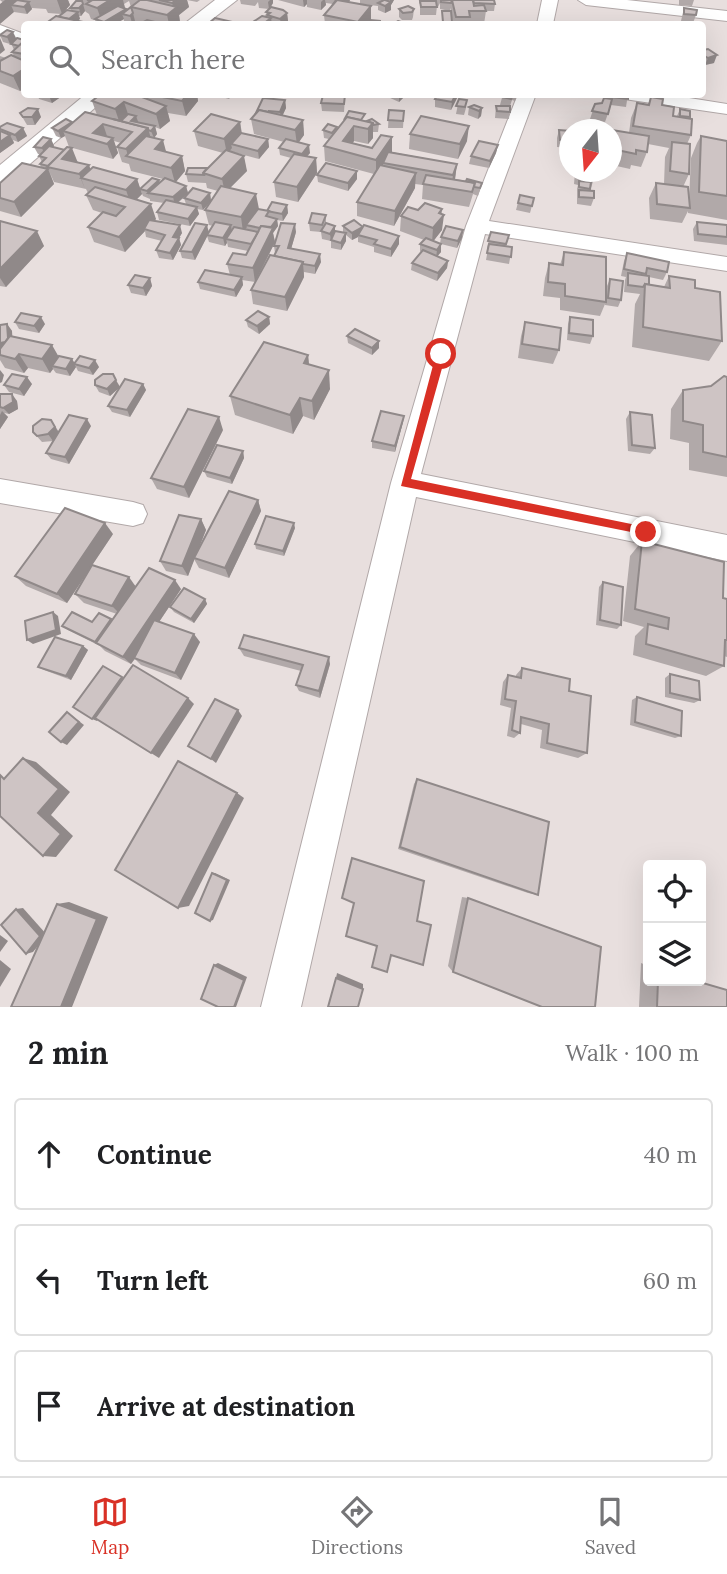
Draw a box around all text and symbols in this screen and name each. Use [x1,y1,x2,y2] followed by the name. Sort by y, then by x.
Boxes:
[21,21,706,98] search box
[45,41,83,79] icon: search
[101,43,245,76] text: Search here
[559,119,622,182] north arrow
[425,338,456,369] route start
[630,516,661,547] route end
[643,860,706,986] map controls
[643,860,706,923] button: locate
[643,923,706,986] button: layers
[28,1034,108,1072] text: 2 min
[565,1038,699,1067] text: Walk · 100 m
[30,1135,68,1173] icon: ahead
[97,1138,212,1171] text: Continue
[644,1140,697,1169] text: 40 m
[30,1261,68,1299] icon: left
[97,1264,208,1297] text: Turn left
[643,1266,697,1295] text: 60 m
[30,1387,68,1425] icon: arrive
[97,1390,355,1423] text: Arrive at destination
[91,1493,129,1559] tab: Map
[311,1493,403,1559] tab: Directions
[585,1493,636,1559] tab: Saved

